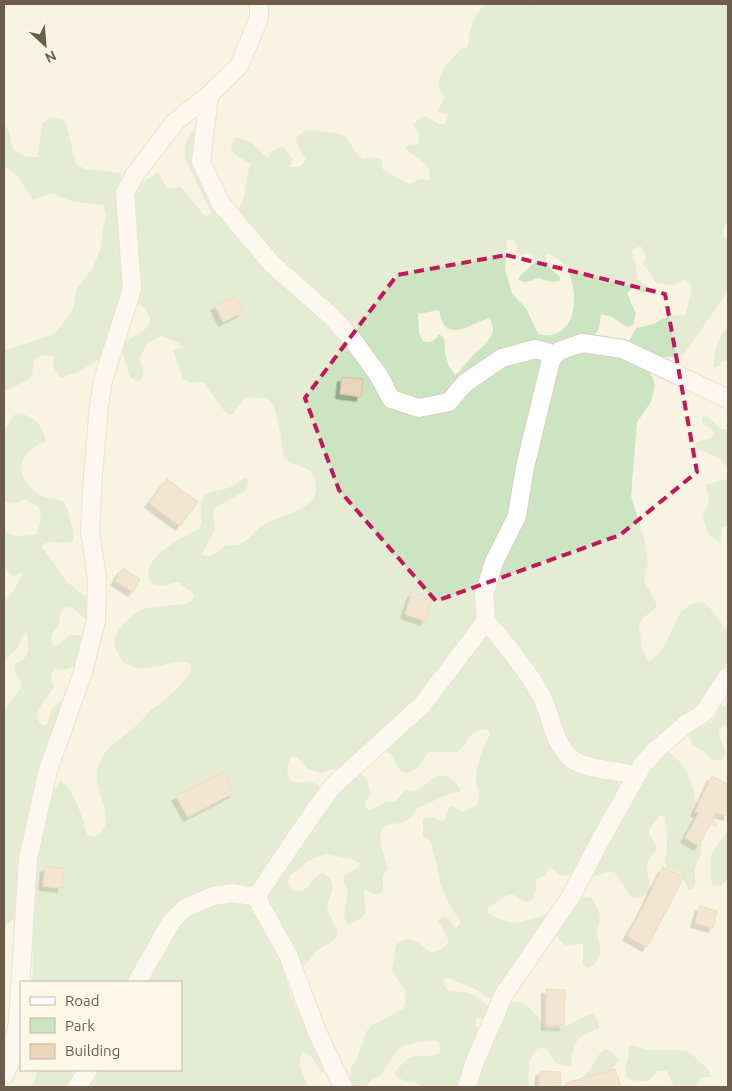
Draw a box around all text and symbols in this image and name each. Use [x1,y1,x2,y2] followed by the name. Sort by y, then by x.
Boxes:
[20,20,70,70] north arrow
[42,47,59,66] text: N
[20,981,182,1071] legend
[65,992,100,1009] text: Road
[65,1017,95,1034] text: Park
[65,1042,120,1059] text: Building

